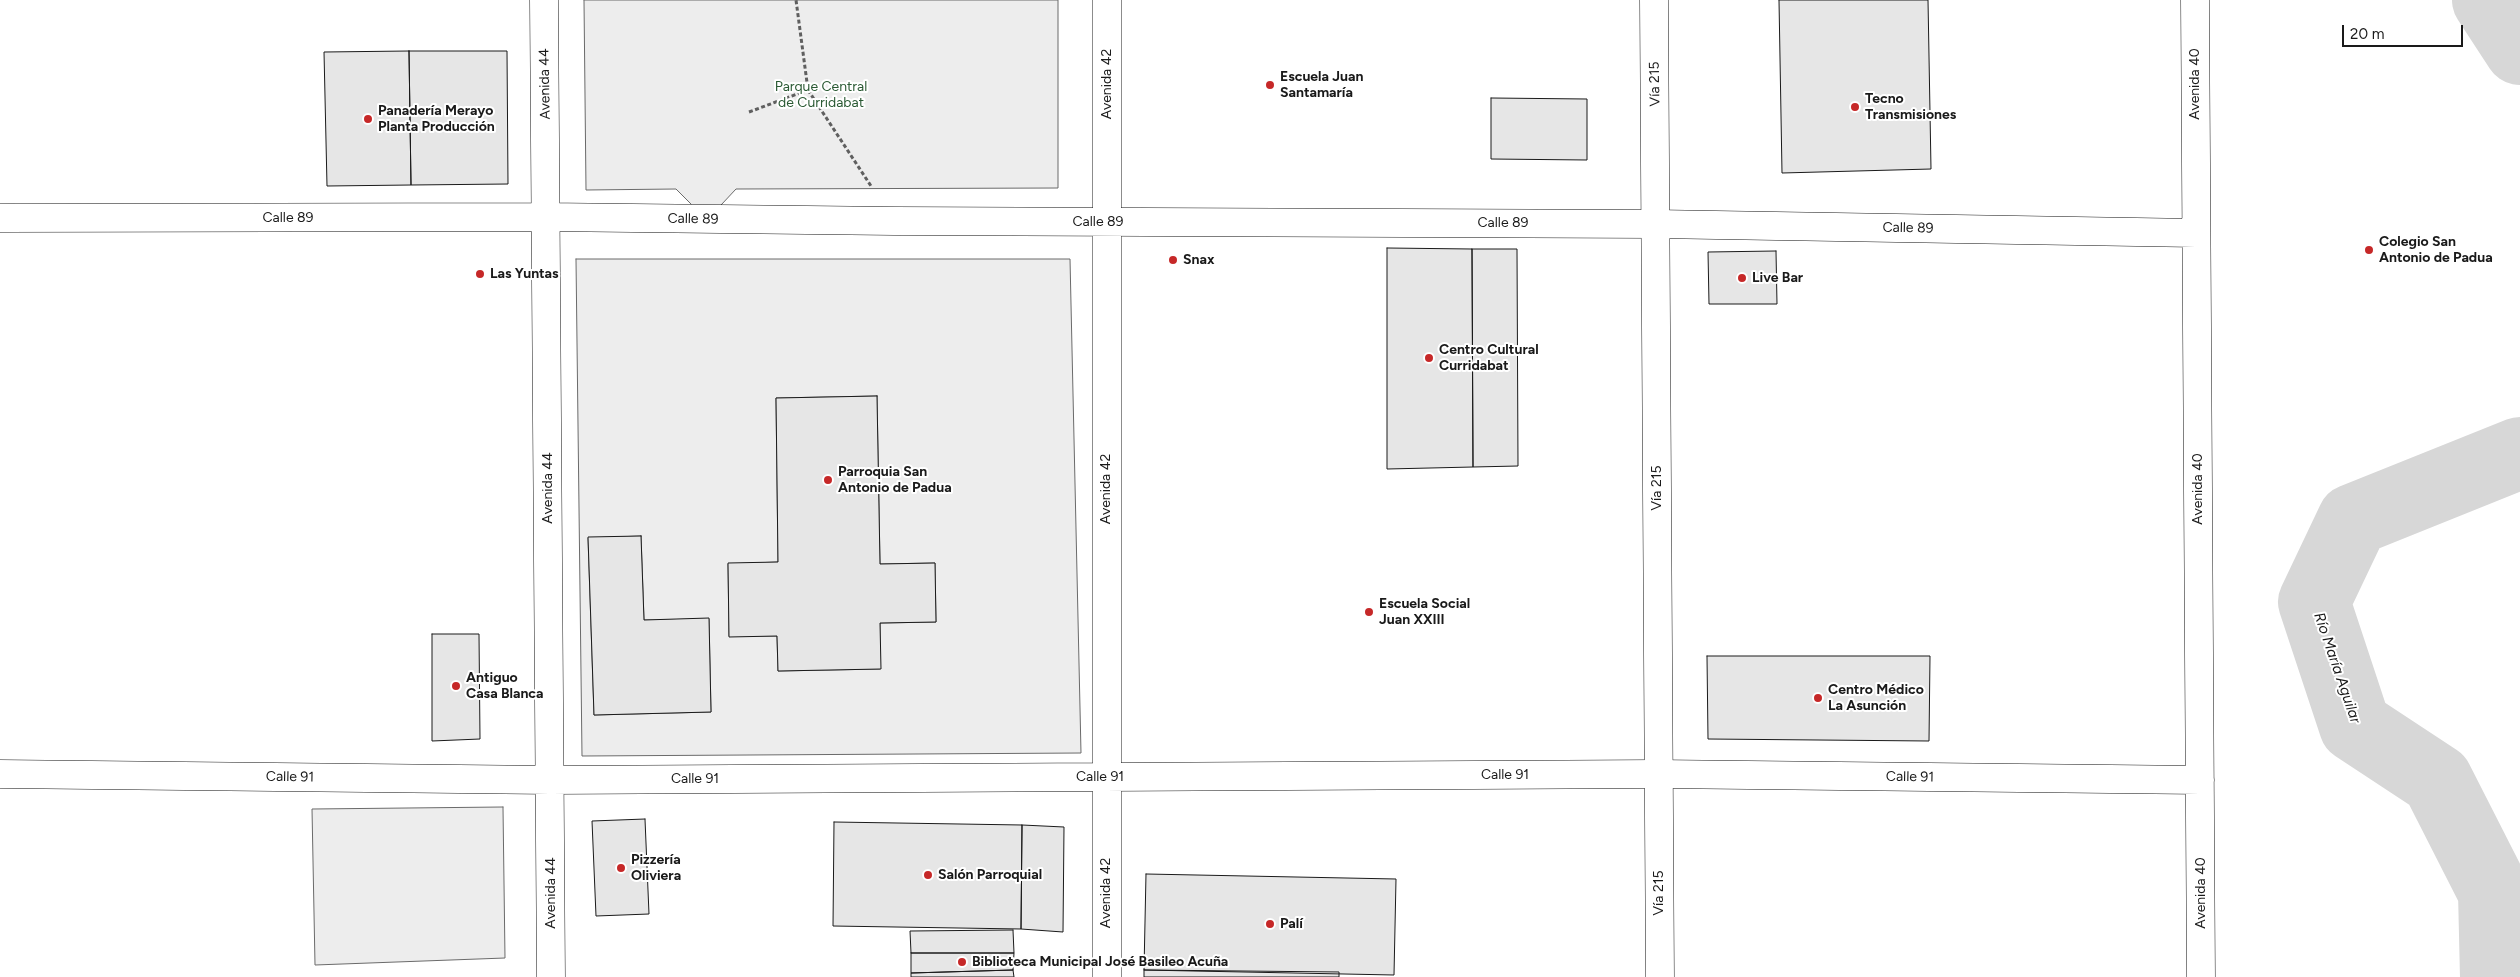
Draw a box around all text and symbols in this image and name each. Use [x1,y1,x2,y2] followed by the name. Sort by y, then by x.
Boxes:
[2345,15,2466,47] scale bar
[2350,25,2384,43] text: 20 m
[536,48,554,120] street label: Avenida 44
[2187,48,2203,120] street label: Avenida 40
[1099,49,1115,119] street label: Avenida 42
[1646,61,1664,107] street label: Vía 215
[1280,69,1363,102] place label: Escuela Juan Santamaría
[775,79,867,111] park label: Parque Central de Curridabat
[1264,79,1276,91] marker: Escuela Juan Santamaría
[1865,91,1956,124] place label: Tecno Transmisiones
[1849,101,1861,113] marker: Tecno Transmisiones
[378,103,495,136] place label: Panadería Merayo Planta Producción
[362,113,374,125] marker: Panadería Merayo Planta Producción
[262,210,314,226] street label: Calle 89
[667,210,719,228] street label: Calle 89
[1072,214,1124,230] street label: Calle 89
[1477,215,1529,231] street label: Calle 89
[1882,219,1934,237] street label: Calle 89
[2379,234,2493,266] place label: Colegio San Antonio de Padua
[2363,244,2375,256] marker: Colegio San Antonio de Padua
[1183,252,1214,268] place label: Snax
[1167,254,1179,266] marker: Snax
[490,266,559,282] place label: Las Yuntas
[474,268,486,280] marker: Las Yuntas
[1752,270,1803,286] place label: Live Bar
[1736,272,1748,284] marker: Live Bar
[1439,342,1539,374] place label: Centro Cultural Curridabat
[1423,352,1435,364] marker: Centro Cultural Curridabat
[540,452,556,524] street label: Avenida 44
[2190,453,2206,525] street label: Avenida 40
[1098,454,1114,524] street label: Avenida 42
[838,464,952,497] place label: Parroquia San Antonio de Padua
[1649,465,1665,511] street label: Vía 215
[822,474,834,486] marker: Parroquia San Antonio de Padua
[1379,596,1470,628] place label: Escuela Social Juan XXIII
[1363,606,1375,618] marker: Escuela Social Juan XXIII
[2310,610,2364,726] water label: Río María Aguilar
[466,670,543,702] place label: Antiguo Casa Blanca
[450,680,462,692] marker: Antiguo Casa Blanca
[1828,682,1924,714] place label: Centro Médico La Asunción
[1812,692,1824,704] marker: Centro Médico La Asunción
[1481,767,1529,783] street label: Calle 91
[266,768,314,786] street label: Calle 91
[1886,768,1934,786] street label: Calle 91
[1076,769,1124,785] street label: Calle 91
[671,771,719,787] street label: Calle 91
[631,852,681,884] place label: Pizzería Oliviera
[543,857,559,929] street label: Avenida 44
[2193,857,2209,929] street label: Avenida 40
[1098,858,1114,928] street label: Avenida 42
[615,862,627,874] marker: Pizzería Oliviera
[938,867,1042,883] place label: Salón Parroquial
[922,869,934,881] marker: Salón Parroquial
[1651,870,1667,916] street label: Vía 215
[1280,916,1303,932] place label: Palí
[1264,918,1276,930] marker: Palí
[972,954,1228,970] place label: Biblioteca Municipal José Basileo Acuña
[956,956,968,968] marker: Biblioteca Municipal José Basileo Acuña

